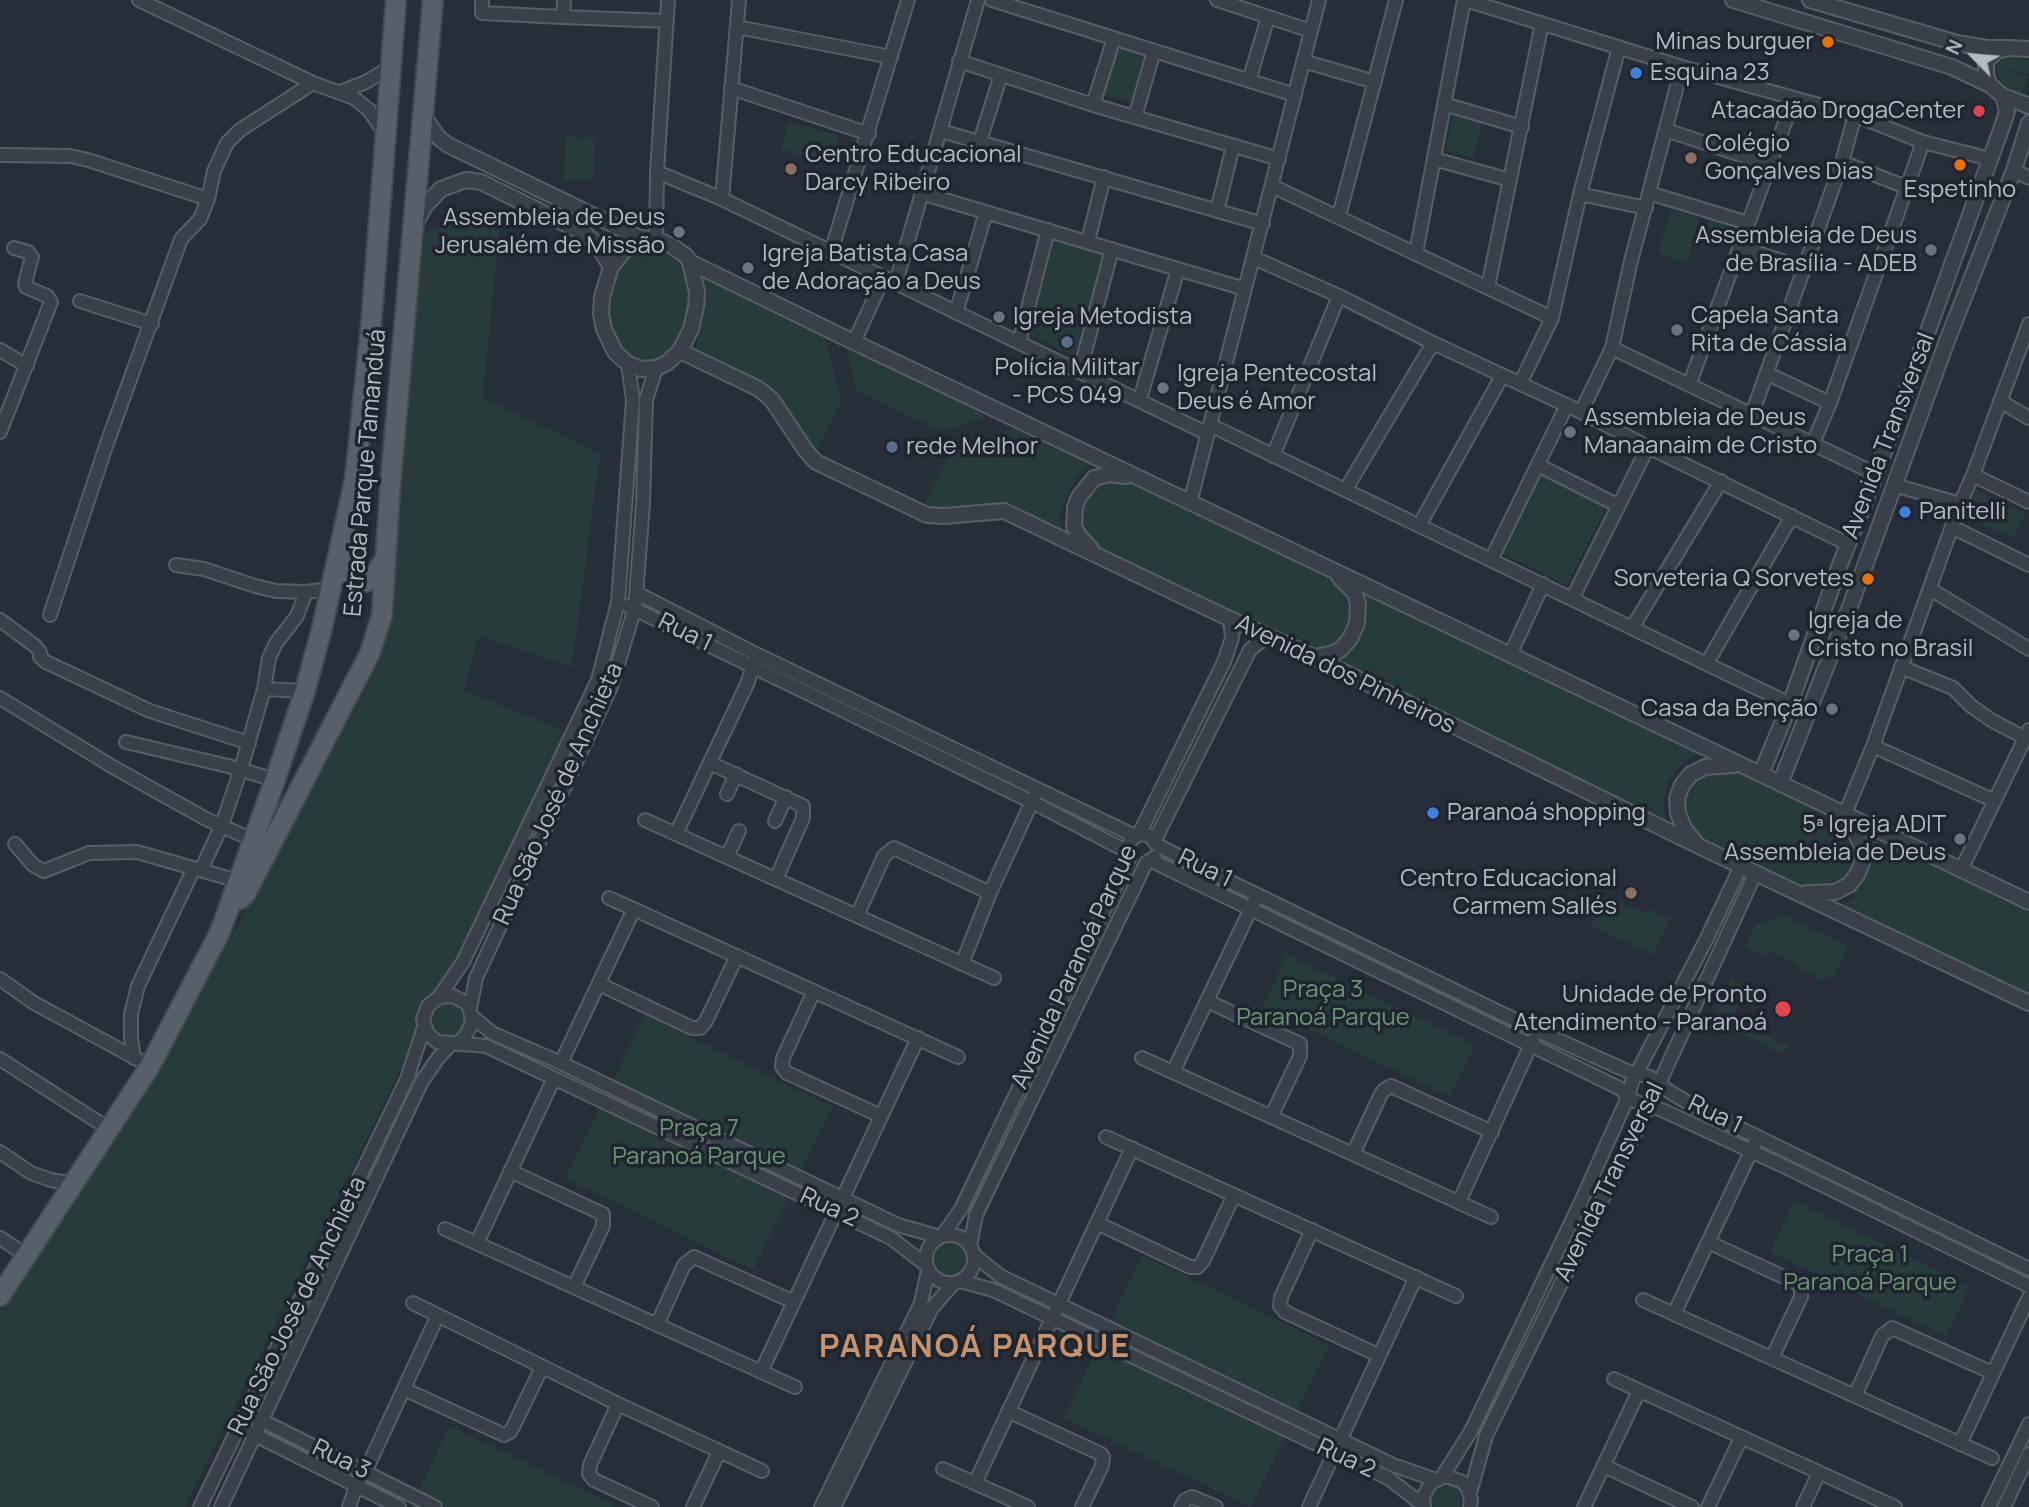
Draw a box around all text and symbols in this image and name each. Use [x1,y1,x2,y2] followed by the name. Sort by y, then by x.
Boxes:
[1938,21,2008,91] north arrow
[1655,28,1814,56] place label: Minas burguer
[1820,34,1836,50] marker: Minas burguer
[1939,35,1969,59] text: N
[1650,59,1770,87] place label: Esquina 23
[1628,65,1644,81] marker: Esquina 23
[1711,97,1965,125] place label: Atacadão DrogaCenter
[1971,103,1987,119] marker: Atacadão DrogaCenter
[1705,130,1873,186] place label: Colégio Gonçalves Dias
[805,141,1022,197] place label: Centro Educacional Darcy Ribeiro
[1683,150,1699,166] marker: Colégio Gonçalves Dias
[1952,157,1968,173] marker: Espetinho
[783,161,799,177] marker: Centro Educacional Darcy Ribeiro
[1904,176,2016,204] place label: Espetinho
[435,204,665,260] place label: Assembleia de Deus Jerusalém de Missão
[1695,222,1917,278] place label: Assembleia de Deus de Brasília - ADEB
[671,224,687,240] marker: Assembleia de Deus Jerusalém de Missão
[762,240,981,296] place label: Igreja Batista Casa de Adoração a Deus
[1923,242,1939,258] marker: Assembleia de Deus de Brasília - ADEB
[740,260,756,276] marker: Igreja Batista Casa de Adoração a Deus
[1691,302,1847,358] place label: Capela Santa Rita de Cássia
[1013,303,1192,331] place label: Igreja Metodista
[991,309,1007,325] marker: Igreja Metodista
[1669,322,1685,338] marker: Capela Santa Rita de Cássia
[339,328,393,618] street label: Estrada Parque Tamanduá
[1836,329,1942,543] street label: Avenida Transversal
[1059,334,1075,350] marker: Polícia Militar - PCS 049
[994,354,1140,410] place label: Polícia Militar - PCS 049
[1177,360,1377,416] place label: Igreja Pentecostal Deus é Amor
[1155,380,1171,396] marker: Igreja Pentecostal Deus é Amor
[1584,404,1817,460] place label: Assembleia de Deus Manaanaim de Cristo
[1562,424,1578,440] marker: Assembleia de Deus Manaanaim de Cristo
[906,433,1038,461] place label: rede Melhor
[884,439,900,455] marker: rede Melhor
[1919,498,2006,526] place label: Panitelli
[1897,504,1913,520] marker: Panitelli
[1614,565,1854,593] place label: Sorveteria Q Sorvetes
[1860,571,1876,587] marker: Sorveteria Q Sorvetes
[1808,607,1973,663] place label: Igreja de Cristo no Brasil
[653,608,717,658] street label: Rua 1
[1230,609,1460,741] street label: Avenida dos Pinheiros
[1786,627,1802,643] marker: Igreja de Cristo no Brasil
[488,659,630,929] street label: Rua São José de Anchieta
[1641,695,1818,723] place label: Casa da Benção
[1824,701,1840,717] marker: Casa da Benção
[1447,799,1646,827] place label: Paranoá shopping
[1425,805,1441,821] marker: Paranoá shopping
[1724,811,1946,867] place label: 5ª Igreja ADIT Assembleia de Deus
[1952,831,1968,847] marker: 5ª Igreja ADIT Assembleia de Deus
[1006,841,1144,1093] street label: Avenida Paranoá Parque
[1173,844,1237,894] street label: Rua 1
[1400,865,1617,921] place label: Centro Educacional Carmem Sallés
[1623,885,1639,901] marker: Centro Educacional Carmem Sallés
[1236,976,1410,1032] park label: Praça 3 Paranoá Parque
[1514,981,1767,1037] place label: Unidade de Pronto Atendimento - Paranoá
[1773,999,1793,1019] marker: Unidade de Pronto Atendimento - Paranoá
[1549,1078,1671,1286] street label: Avenida Transversal
[1683,1090,1747,1140] street label: Rua 1
[612,1115,786,1171] park label: Praça 7 Paranoá Parque
[223,1172,373,1440] street label: Rua São José de Anchieta
[795,1182,863,1234] street label: Rua 2
[1783,1241,1957,1297] park label: Praça 1 Paranoá Parque
[821,1329,1129,1367] district label: PARANOÁ PARQUE
[1312,1433,1380,1485] street label: Rua 2
[307,1434,375,1486] street label: Rua 3

